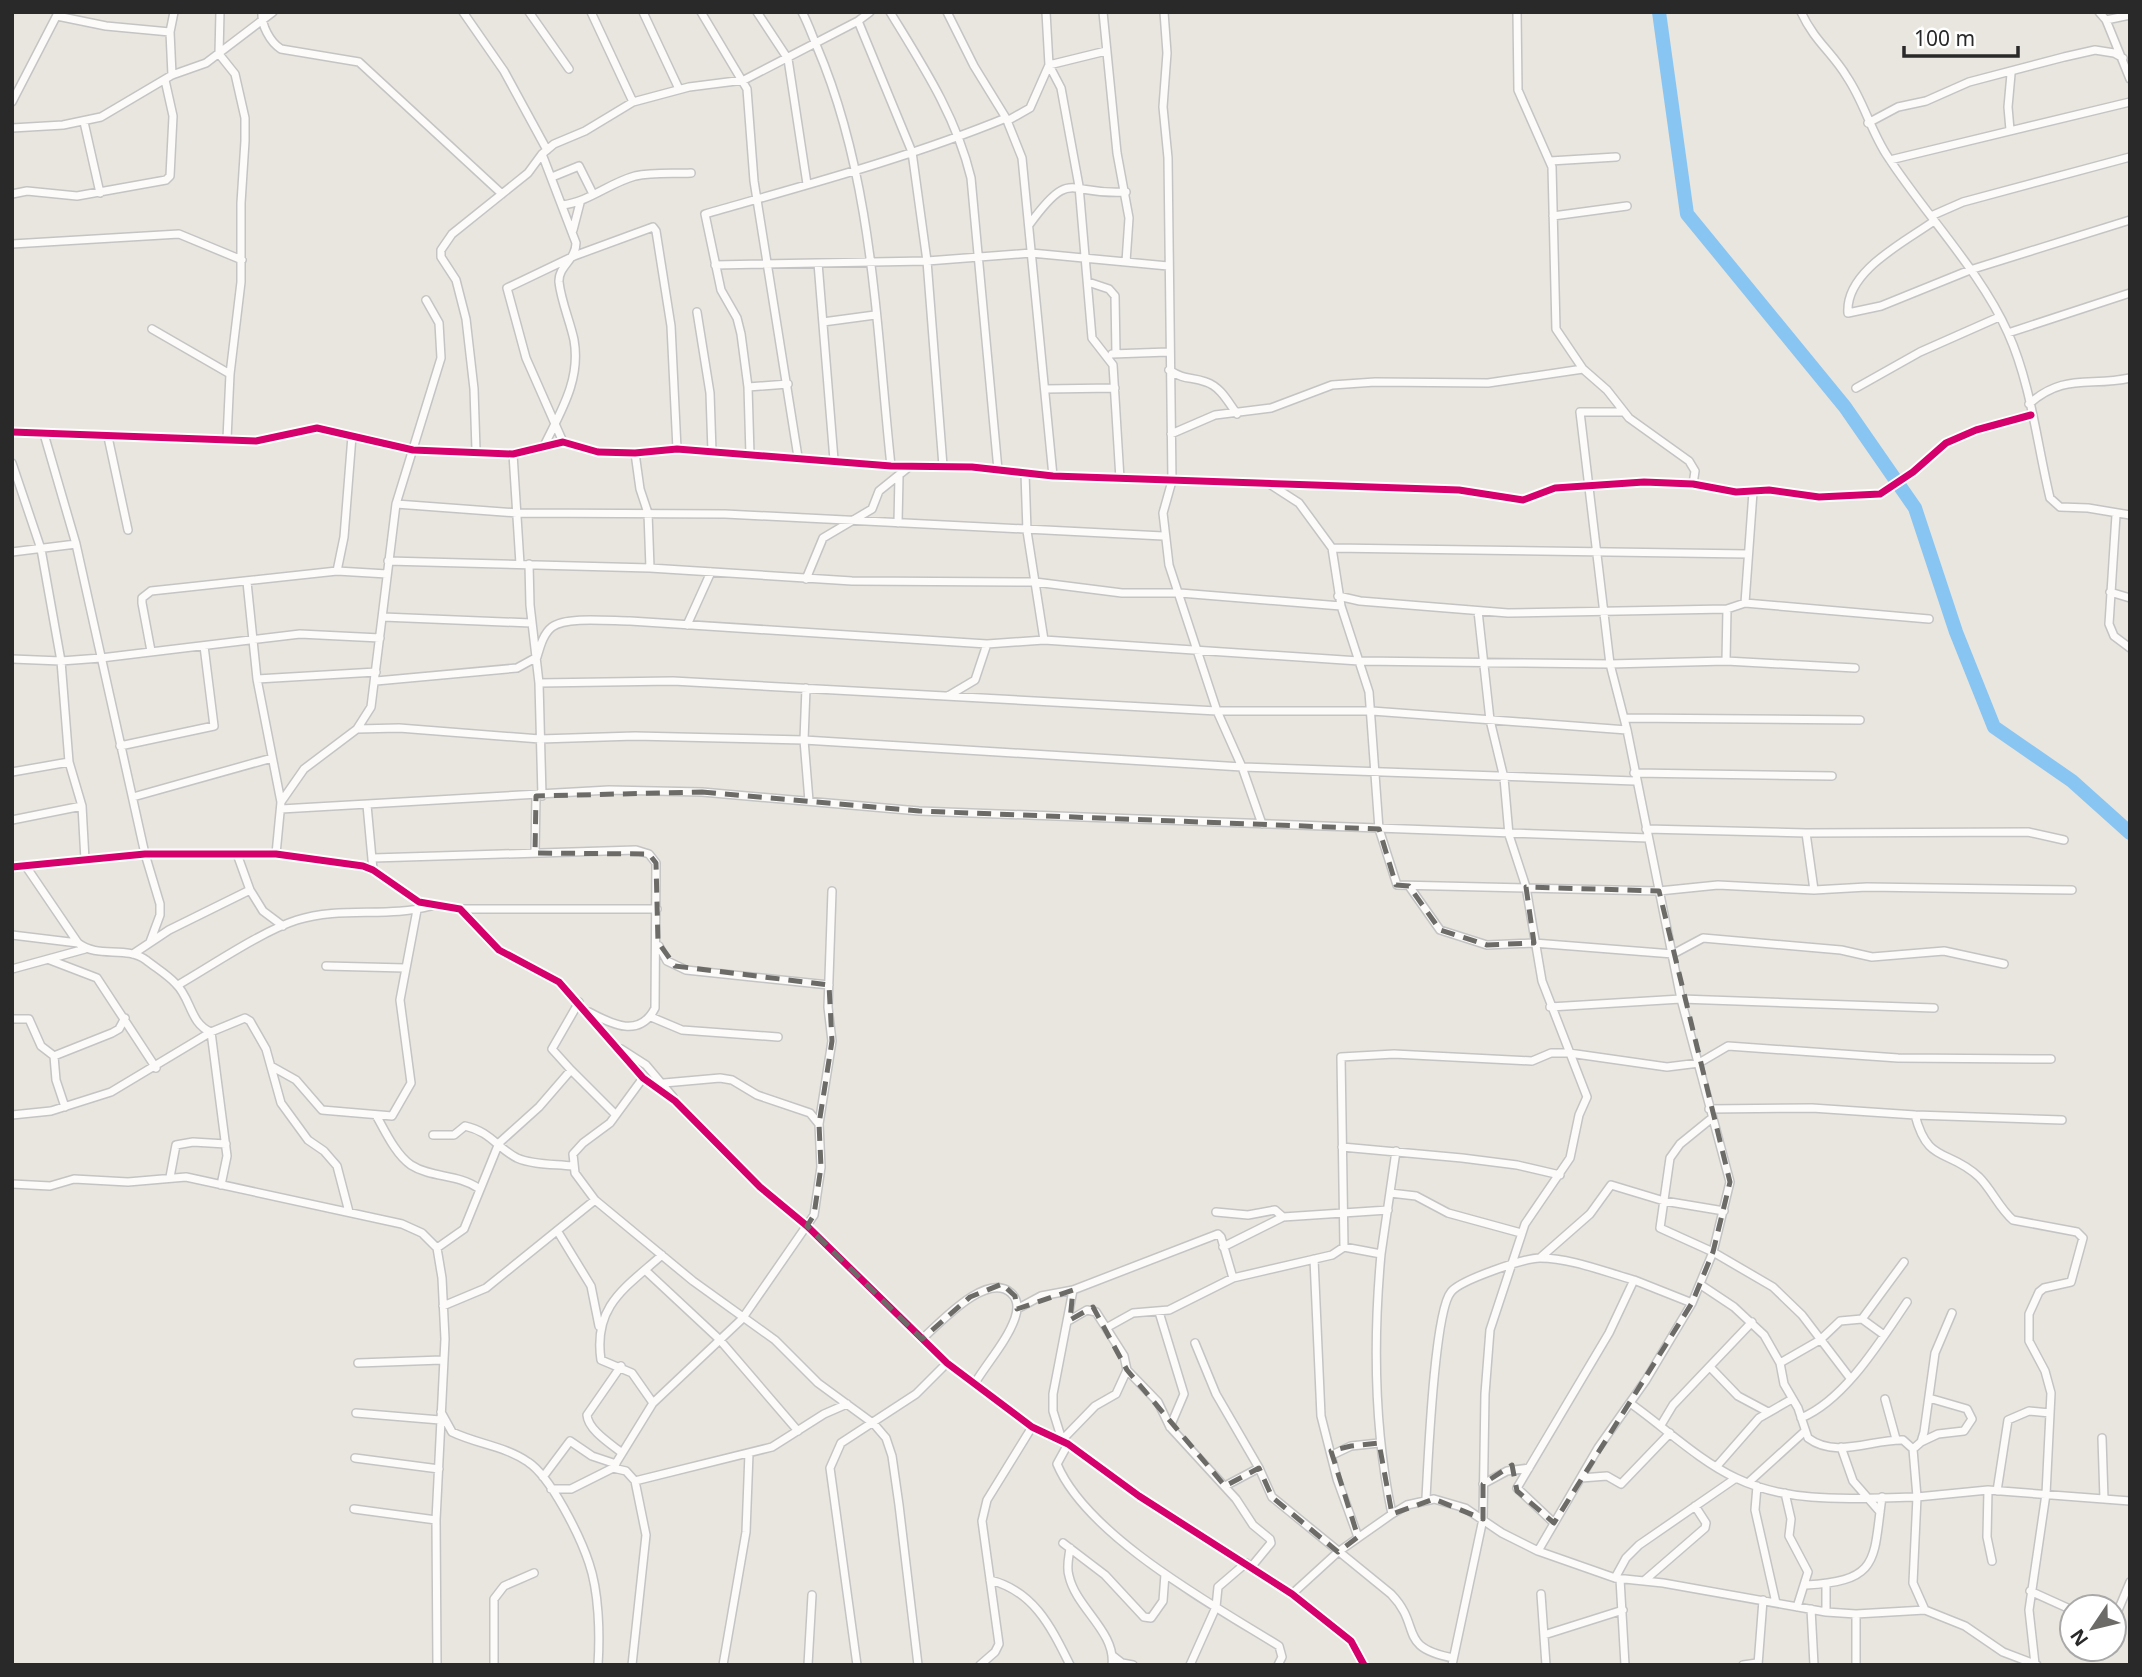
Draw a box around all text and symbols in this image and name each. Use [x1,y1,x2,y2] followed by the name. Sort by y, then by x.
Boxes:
[1904,14,2018,58] scale bar
[1914,24,1975,52] text: 100 m
[2058,1593,2128,1663] north arrow
[2064,1624,2094,1652] text: N

